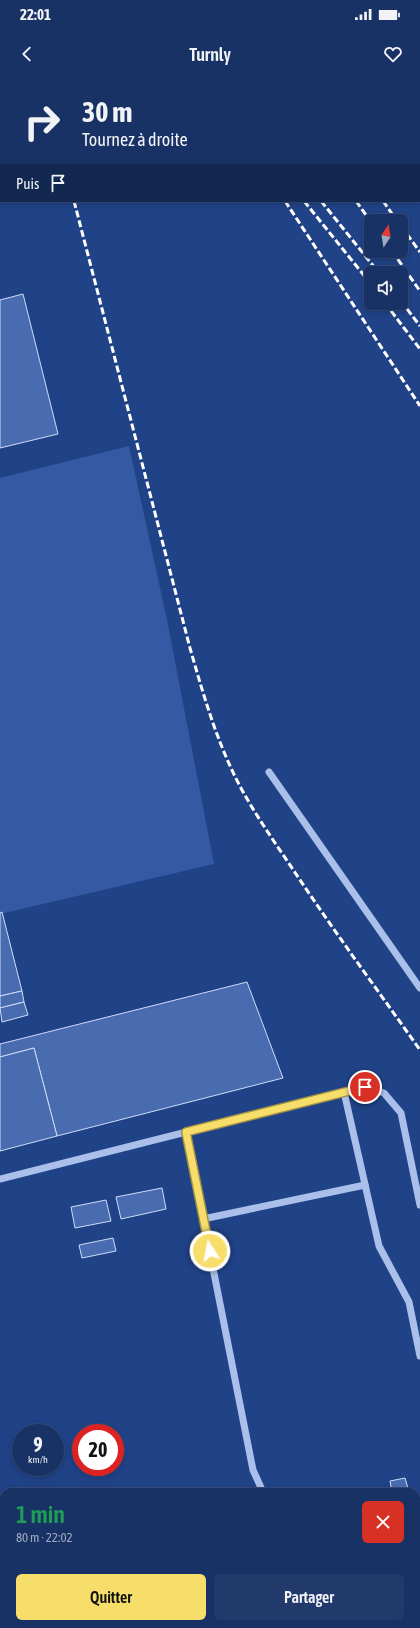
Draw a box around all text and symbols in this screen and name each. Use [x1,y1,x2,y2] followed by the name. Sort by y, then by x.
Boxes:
[20,6,51,23] text: 22:01
[16,43,38,65] icon: back
[382,43,404,65] icon: heart
[189,44,231,65] text: Turnly
[16,96,68,148] icon: right
[82,96,132,128] text: 30 m
[82,129,188,150] text: Tournez à droite
[47,172,69,194] icon: arrive
[16,175,39,192] text: Puis
[364,214,408,258] north arrow
[364,214,408,310] map controls
[364,266,408,310] button: sound
[348,1070,382,1104] pin
[354,1076,376,1098] icon: arrive
[189,1230,231,1272] position arrow
[72,1424,124,1476] speed limit sign: 20
[33,1433,43,1456] text: 9
[28,1454,48,1465] text: km/h
[16,1501,65,1528] text: 1 min
[362,1501,404,1543] button: close
[16,1530,73,1545] text: 80 m · 22:02
[16,1574,206,1620] button: Quitter
[214,1574,404,1620] button: Partager

